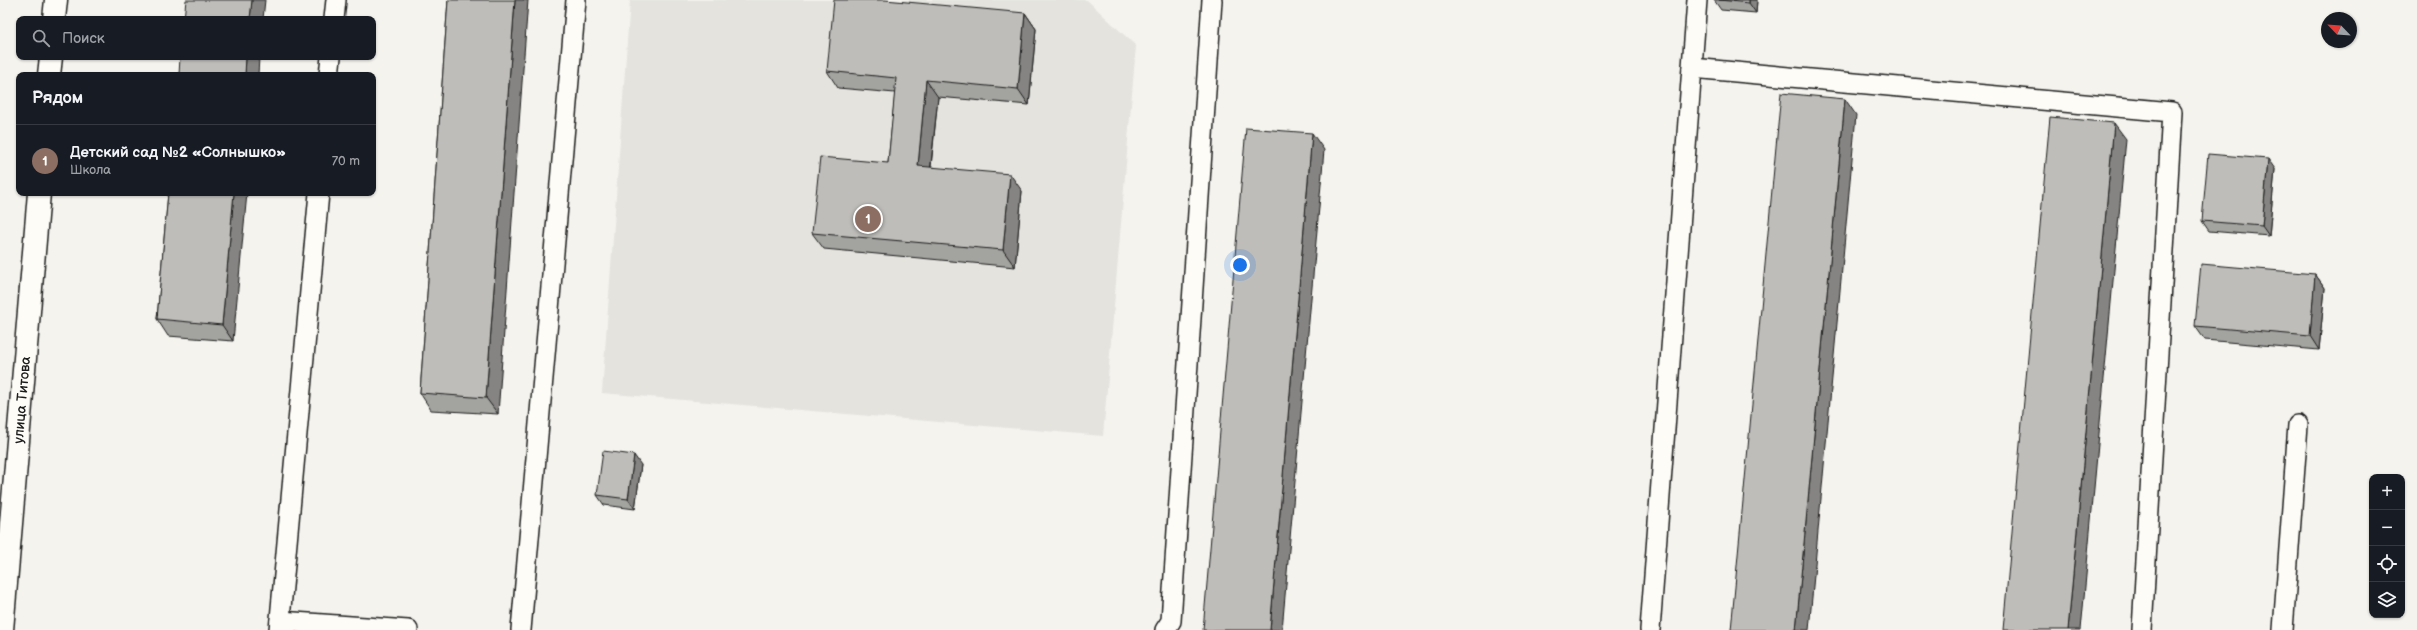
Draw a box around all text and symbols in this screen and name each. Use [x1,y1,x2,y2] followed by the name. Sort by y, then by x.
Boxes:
[2321,12,2357,48] north arrow
[16,16,376,60] search box
[30,27,52,49] icon: search
[62,29,105,48] text: Поиск
[32,88,83,108] text: Рядом
[70,143,286,162] text: Детский сад №2 «Солнышко»
[42,153,48,169] text: 1
[332,153,360,169] text: 70 m
[70,162,111,178] text: Школа
[855,204,881,234] pin: 1
[1230,255,1250,275] your location
[10,355,34,444] street label: улица Титова
[2369,474,2405,618] map controls
[2369,474,2405,510] button: +
[2369,510,2405,546] button: −
[2369,546,2405,582] button: locate
[2369,582,2405,618] button: layers

